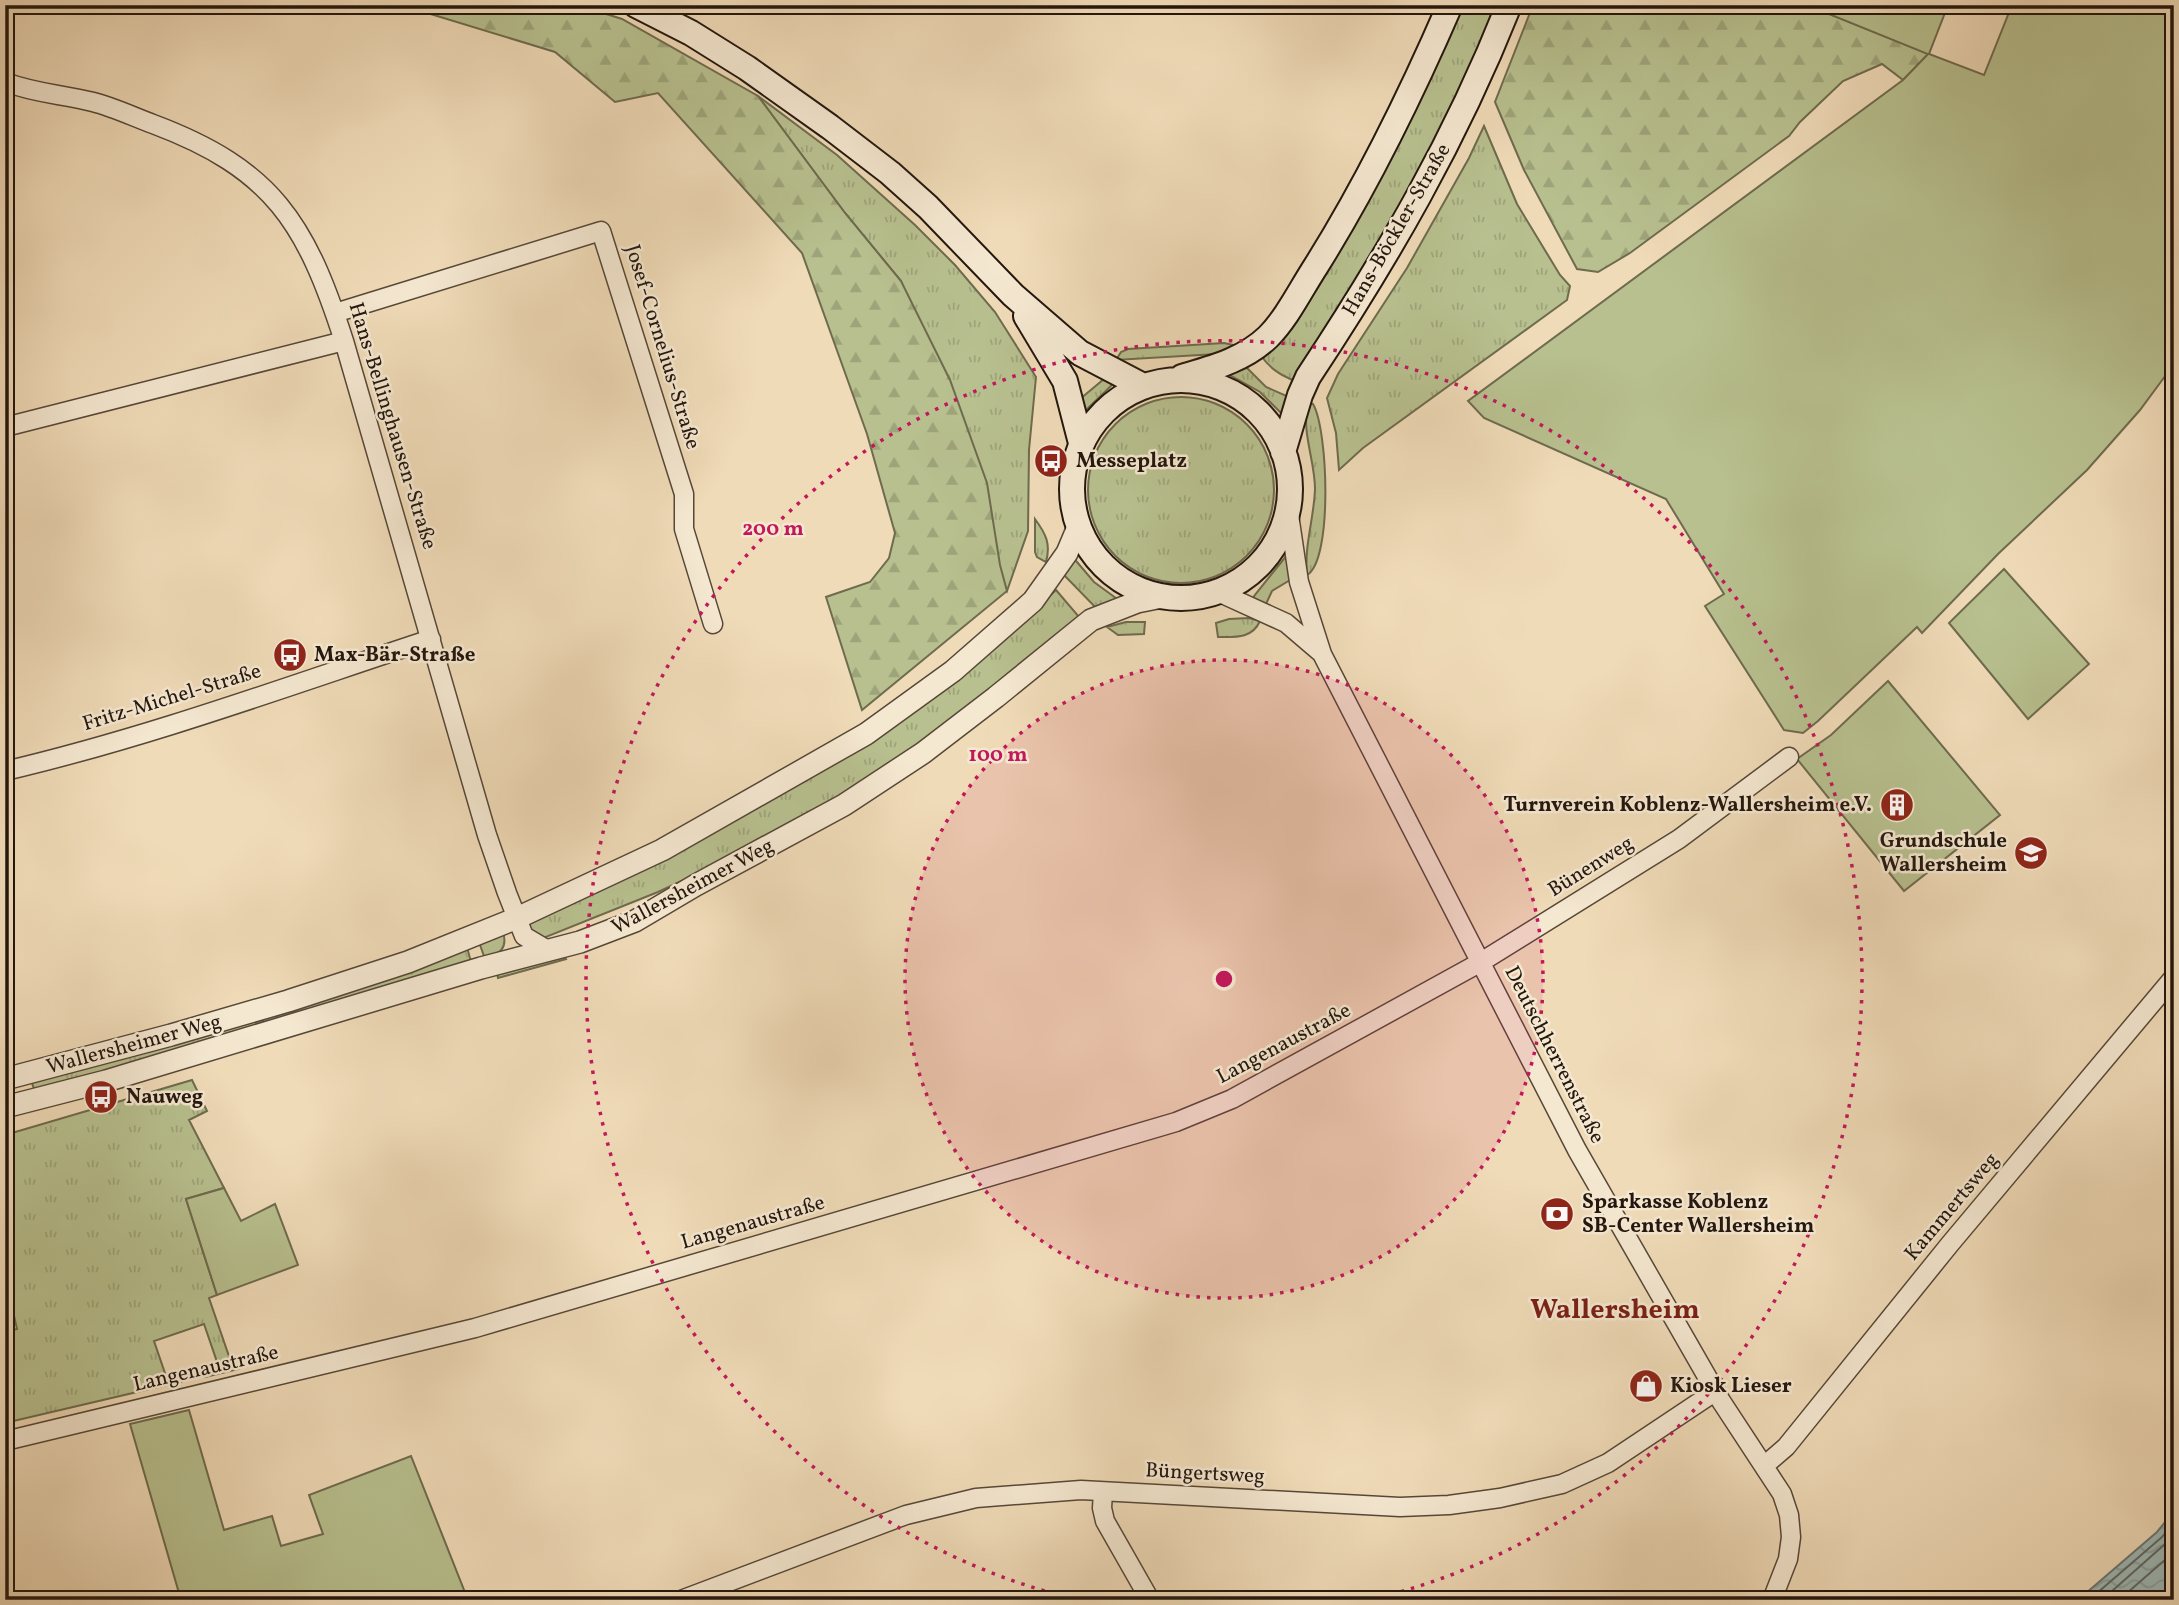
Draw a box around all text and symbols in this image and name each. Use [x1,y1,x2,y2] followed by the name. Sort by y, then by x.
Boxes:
[1336,138,1458,322] street label: Hans-Böckler-Straße
[617,241,707,453] street label: Josef-Cornelius-Straße
[341,299,443,553] street label: Hans-Bellinghausen-Straße
[1032,442,1070,480] bus stop icon: Messeplatz
[1076,447,1187,476] place label: Messeplatz
[742,515,804,544] text: 200 m
[271,636,309,674] bus stop icon: Max-Bär-Straße
[314,641,476,670] place label: Max-Bär-Straße
[79,657,265,739] street label: Fritz-Michel-Straße
[968,741,1028,770] text: 100 m
[1878,786,1916,824] building icon: Turnverein Koblenz-Wallersheim e.V.
[1503,791,1872,820] place label: Turnverein Koblenz-Wallersheim e.V.
[1880,827,2007,880] place label: Grundschule Wallersheim
[1543,829,1639,905] street label: Bünenweg
[607,832,779,942] street label: Wallersheimer Weg
[2012,834,2050,872] school or university icon: Grundschule Wallersheim
[1497,961,1611,1149] street label: Deutschherrenstraße
[1212,967,1236,991] centre of rings
[1212,996,1356,1092] street label: Langenaustraße
[43,1008,225,1082] street label: Wallersheimer Weg
[82,1078,120,1116] bus stop icon: Nauweg
[126,1083,203,1112] place label: Nauweg
[1898,1147,2006,1267] street label: Kammertsweg
[1582,1188,1814,1241] place label: Sparkasse Koblenz SB-Center Wallersheim
[678,1189,828,1257] street label: Langenaustraße
[1538,1195,1576,1233] bank icon: Sparkasse Koblenz SB-Center Wallersheim
[1530,1291,1700,1330] district label: Wallersheim
[130,1338,282,1400] street label: Langenaustraße
[1627,1367,1665,1405] shop icon: Kiosk Lieser
[1670,1372,1792,1401] place label: Kiosk Lieser
[1145,1456,1265,1492] street label: Büngertsweg

